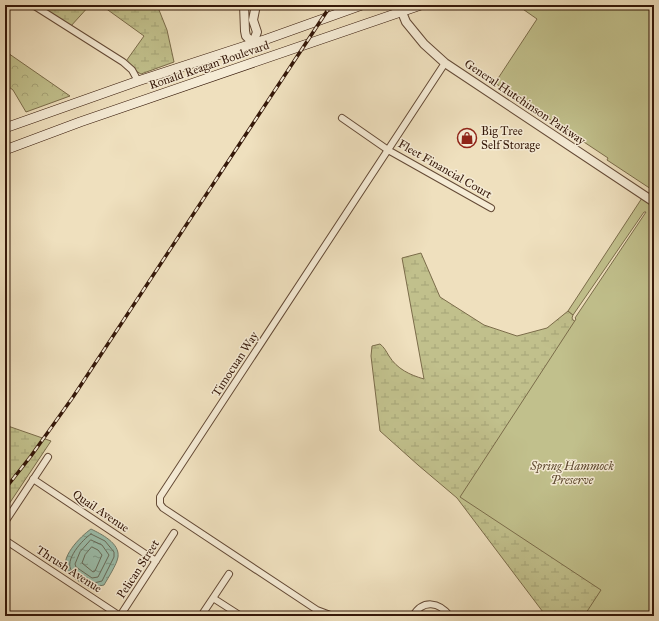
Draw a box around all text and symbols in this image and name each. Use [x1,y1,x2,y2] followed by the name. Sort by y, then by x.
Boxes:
[147,38,271,93] street label: Ronald Reagan Boulevard
[462,56,588,148] street label: General Hutchinson Parkway
[481,124,540,153] place label: Big Tree Self Storage
[456,127,478,149] shop icon: Big Tree Self Storage
[396,136,495,202] street label: Fleet Financial Court
[209,329,261,399] street label: Timocuan Way
[529,459,614,487] park label: Spring Hammock Preserve
[70,487,132,535] street label: Quail Avenue
[114,536,163,601] street label: Pelican Street
[34,543,104,595] street label: Thrush Avenue

